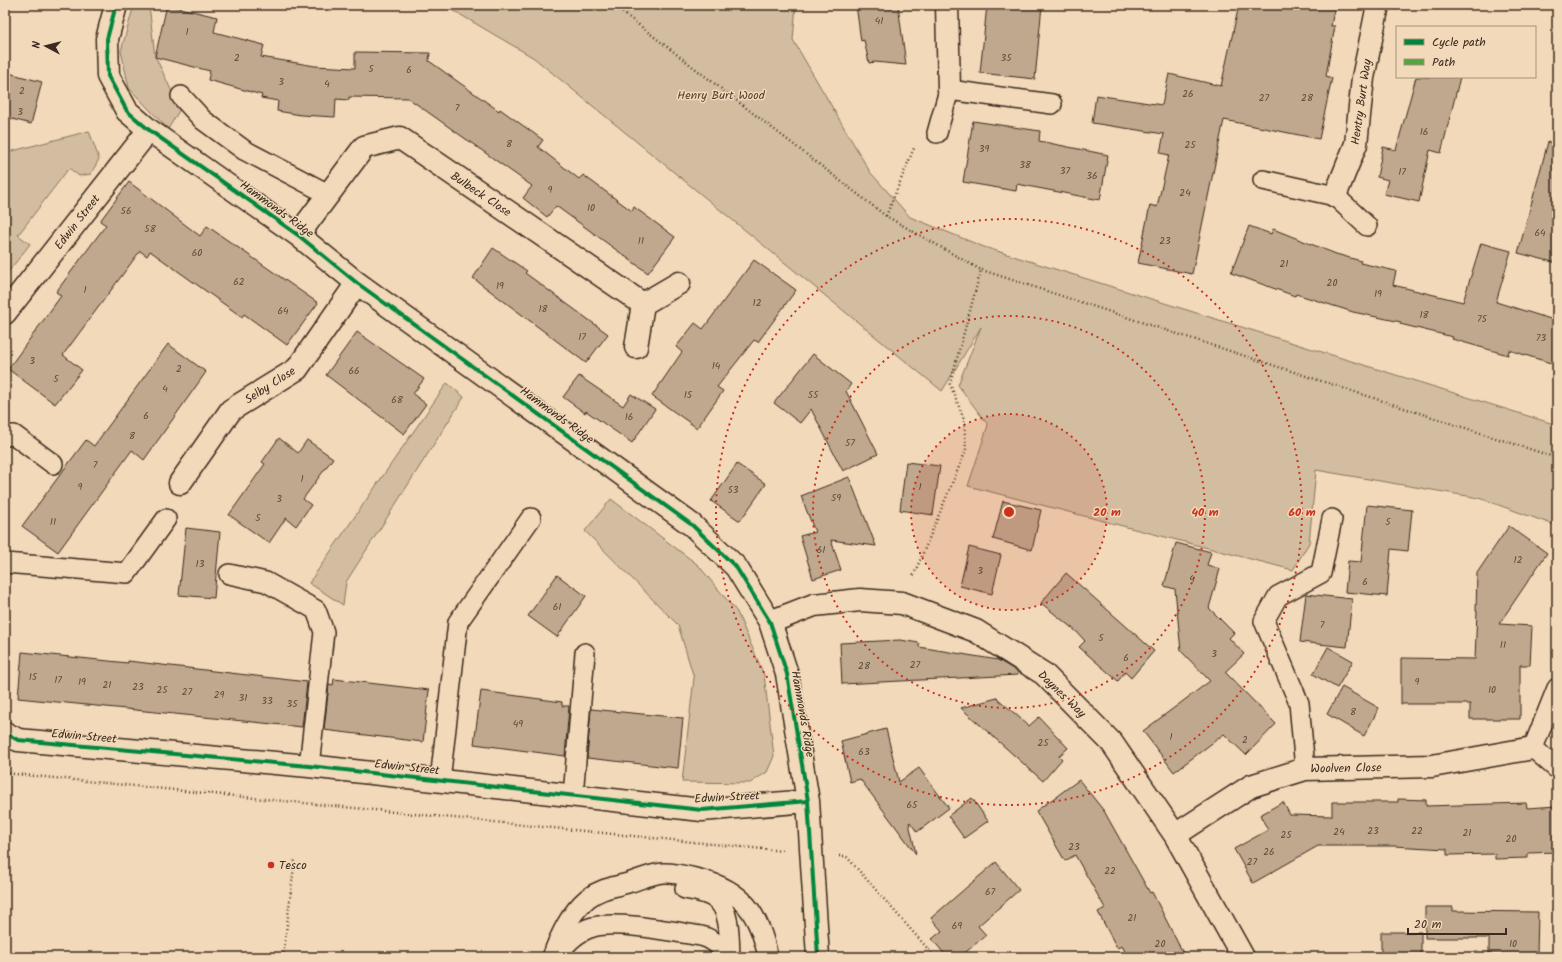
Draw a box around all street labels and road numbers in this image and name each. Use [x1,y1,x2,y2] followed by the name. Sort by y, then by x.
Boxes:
[1346,58,1377,146] street label: Hentry Burt Way
[446,167,516,222] street label: Bulbeck Close
[236,176,318,243] street label: Hammonds Ridge
[50,190,105,254] street label: Edwin Street
[241,361,300,409] street label: Selby Close
[516,382,598,449] street label: Hammonds Ridge
[1033,666,1091,723] street label: Daynes Way
[786,669,820,759] street label: Hammonds Ridge
[50,724,118,749] street label: Edwin Street
[373,755,441,780] street label: Edwin Street
[1310,758,1382,779] street label: Woolven Close
[694,786,761,809] street label: Edwin Street

